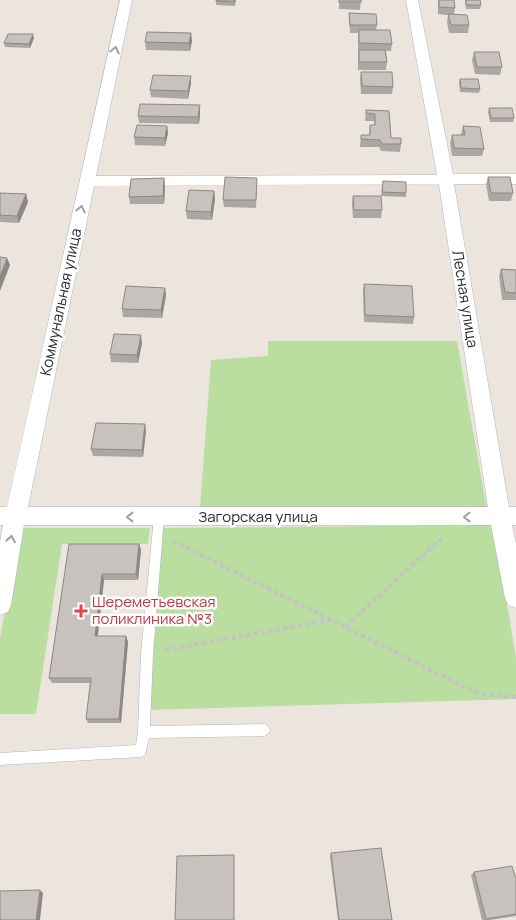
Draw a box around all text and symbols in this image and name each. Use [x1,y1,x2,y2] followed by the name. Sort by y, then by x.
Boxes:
[109,46,120,55] one-way arrow
[75,205,86,214] one-way arrow
[35,226,86,378] street label: Коммунальная улица
[447,249,484,349] street label: Лесная улица
[198,506,318,527] street label: Загорская улица
[126,512,134,522] one-way arrow
[463,512,471,522] one-way arrow
[6,535,16,544] one-way arrow
[92,591,216,629] place label: Шереметьевская поликлиника №3
[74,604,88,618] marker: Шереметьевская поликлиника №3

